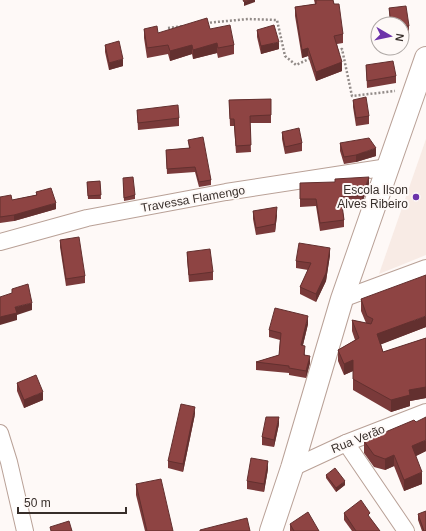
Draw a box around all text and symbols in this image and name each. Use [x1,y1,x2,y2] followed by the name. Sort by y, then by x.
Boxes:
[370,16,410,56] north arrow
[393,33,406,42] text: N
[140,183,247,215] street label: Travessa Flamengo
[337,183,408,211] place label: Escola Ilson Alves Ribeiro
[411,192,421,202] marker: Escola Ilson Alves Ribeiro
[329,422,387,456] street label: Rua Verão
[18,489,126,515] scale bar
[24,496,51,510] text: 50 m

